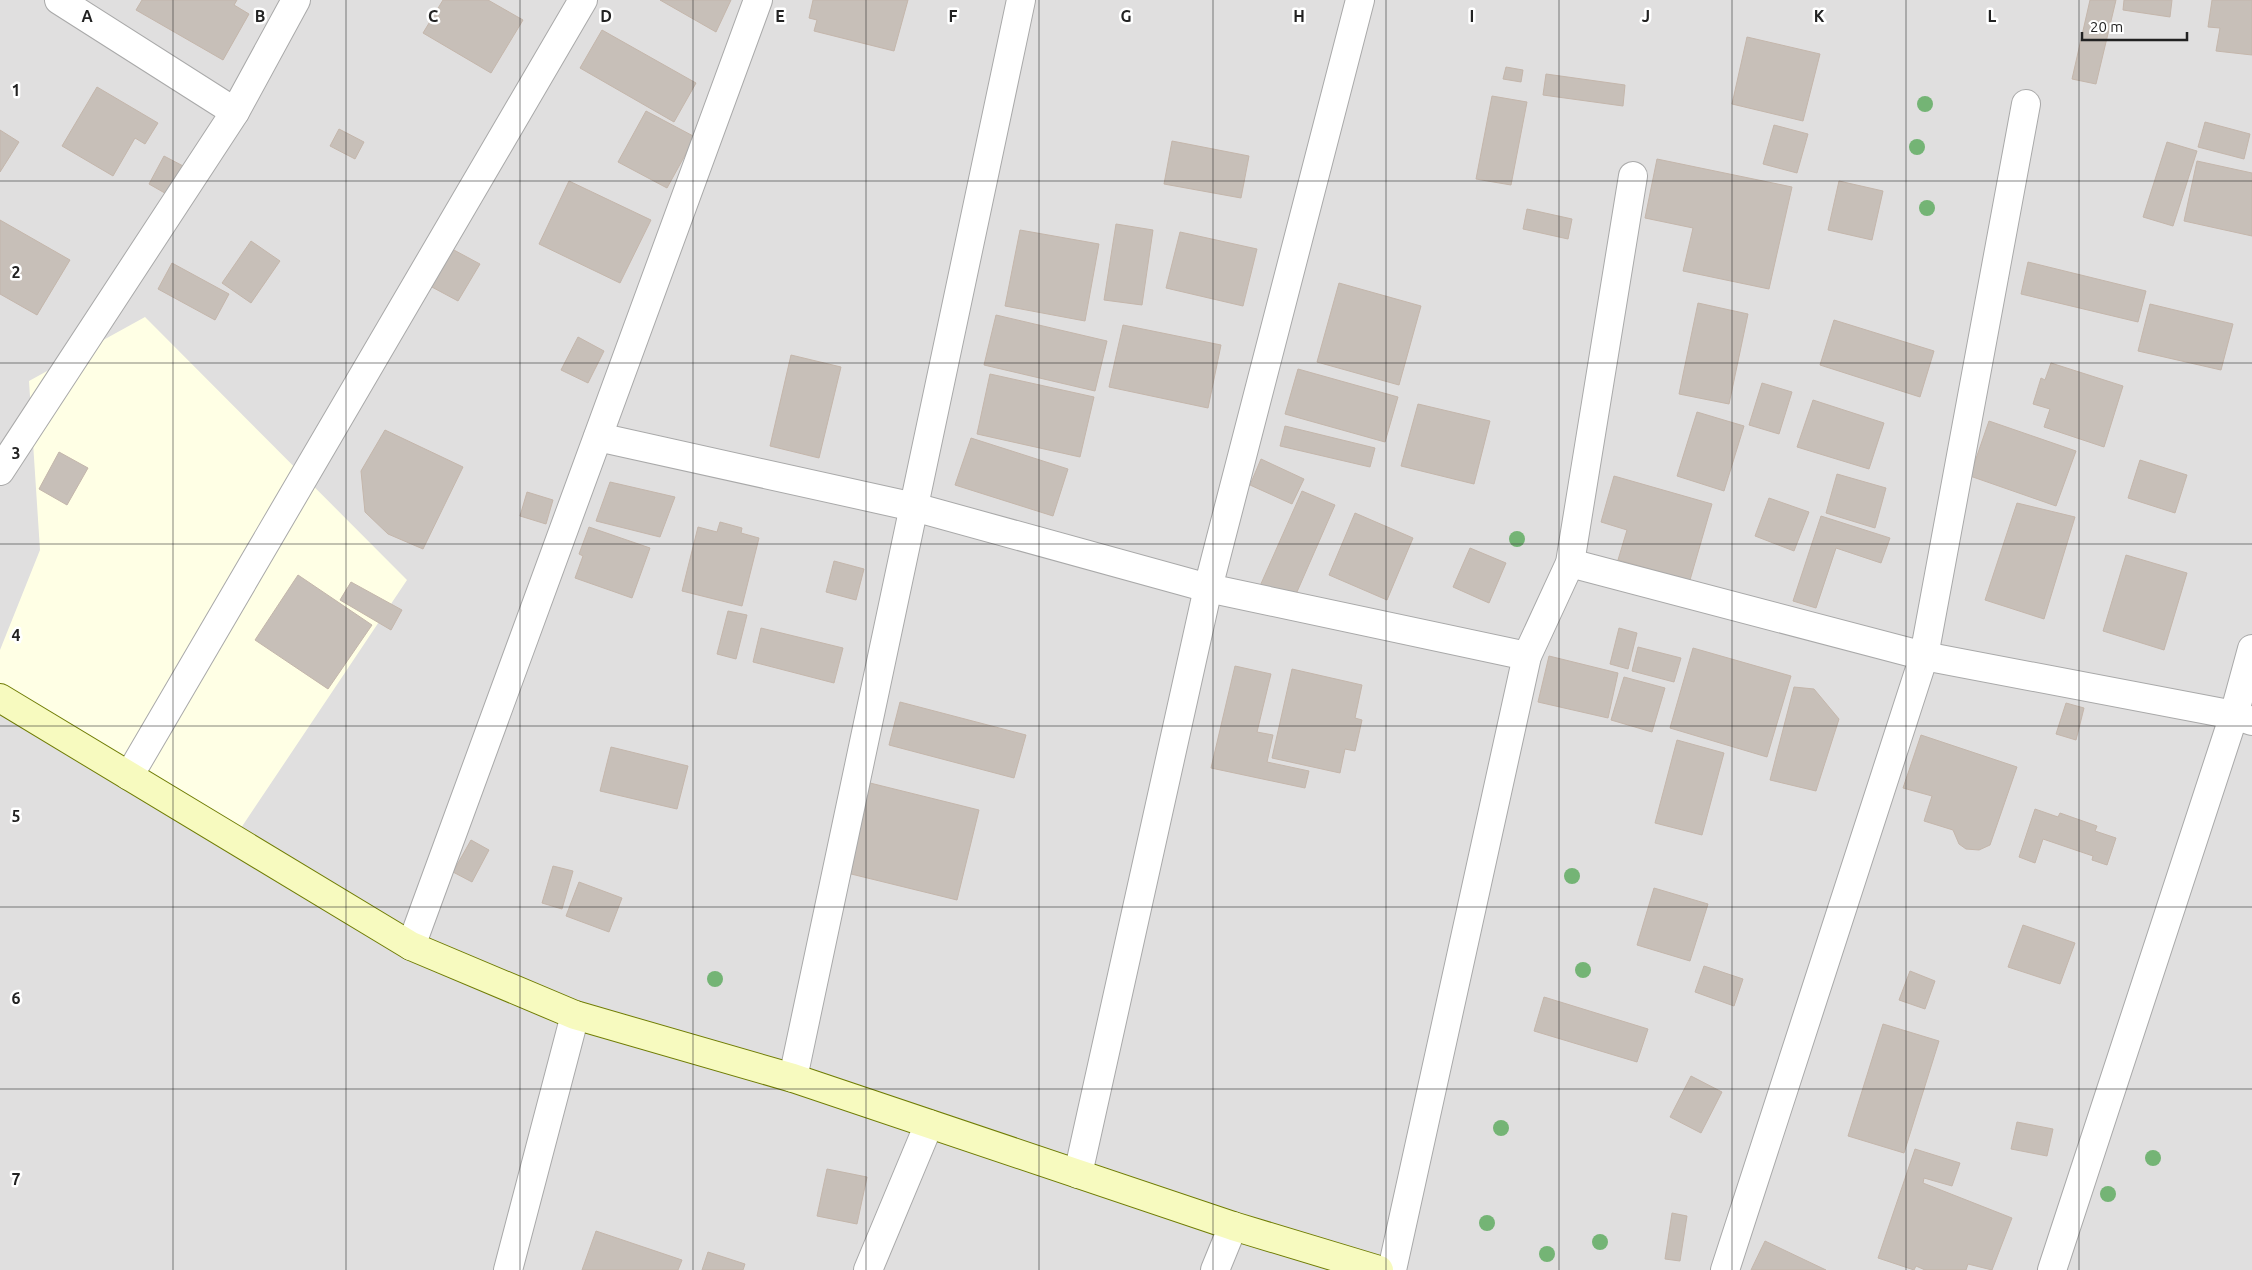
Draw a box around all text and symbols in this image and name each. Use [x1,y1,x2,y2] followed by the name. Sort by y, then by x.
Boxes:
[81,7,93,25] text: A
[255,7,265,25] text: B
[428,7,438,25] text: C
[600,7,612,25] text: D
[775,7,785,25] text: E
[949,7,958,25] text: F
[1120,7,1132,25] text: G
[1293,7,1305,25] text: H
[1470,7,1474,25] text: I
[1642,7,1650,25] text: J
[1814,7,1825,25] text: K
[1988,7,1997,25] text: L
[2082,10,2187,42] scale bar
[2090,18,2123,35] text: 20 m
[11,81,21,99] text: 1
[11,263,21,281] text: 2
[11,444,21,462] text: 3
[11,626,21,644] text: 4
[11,807,21,825] text: 5
[11,989,21,1007] text: 6
[11,1170,21,1188] text: 7

